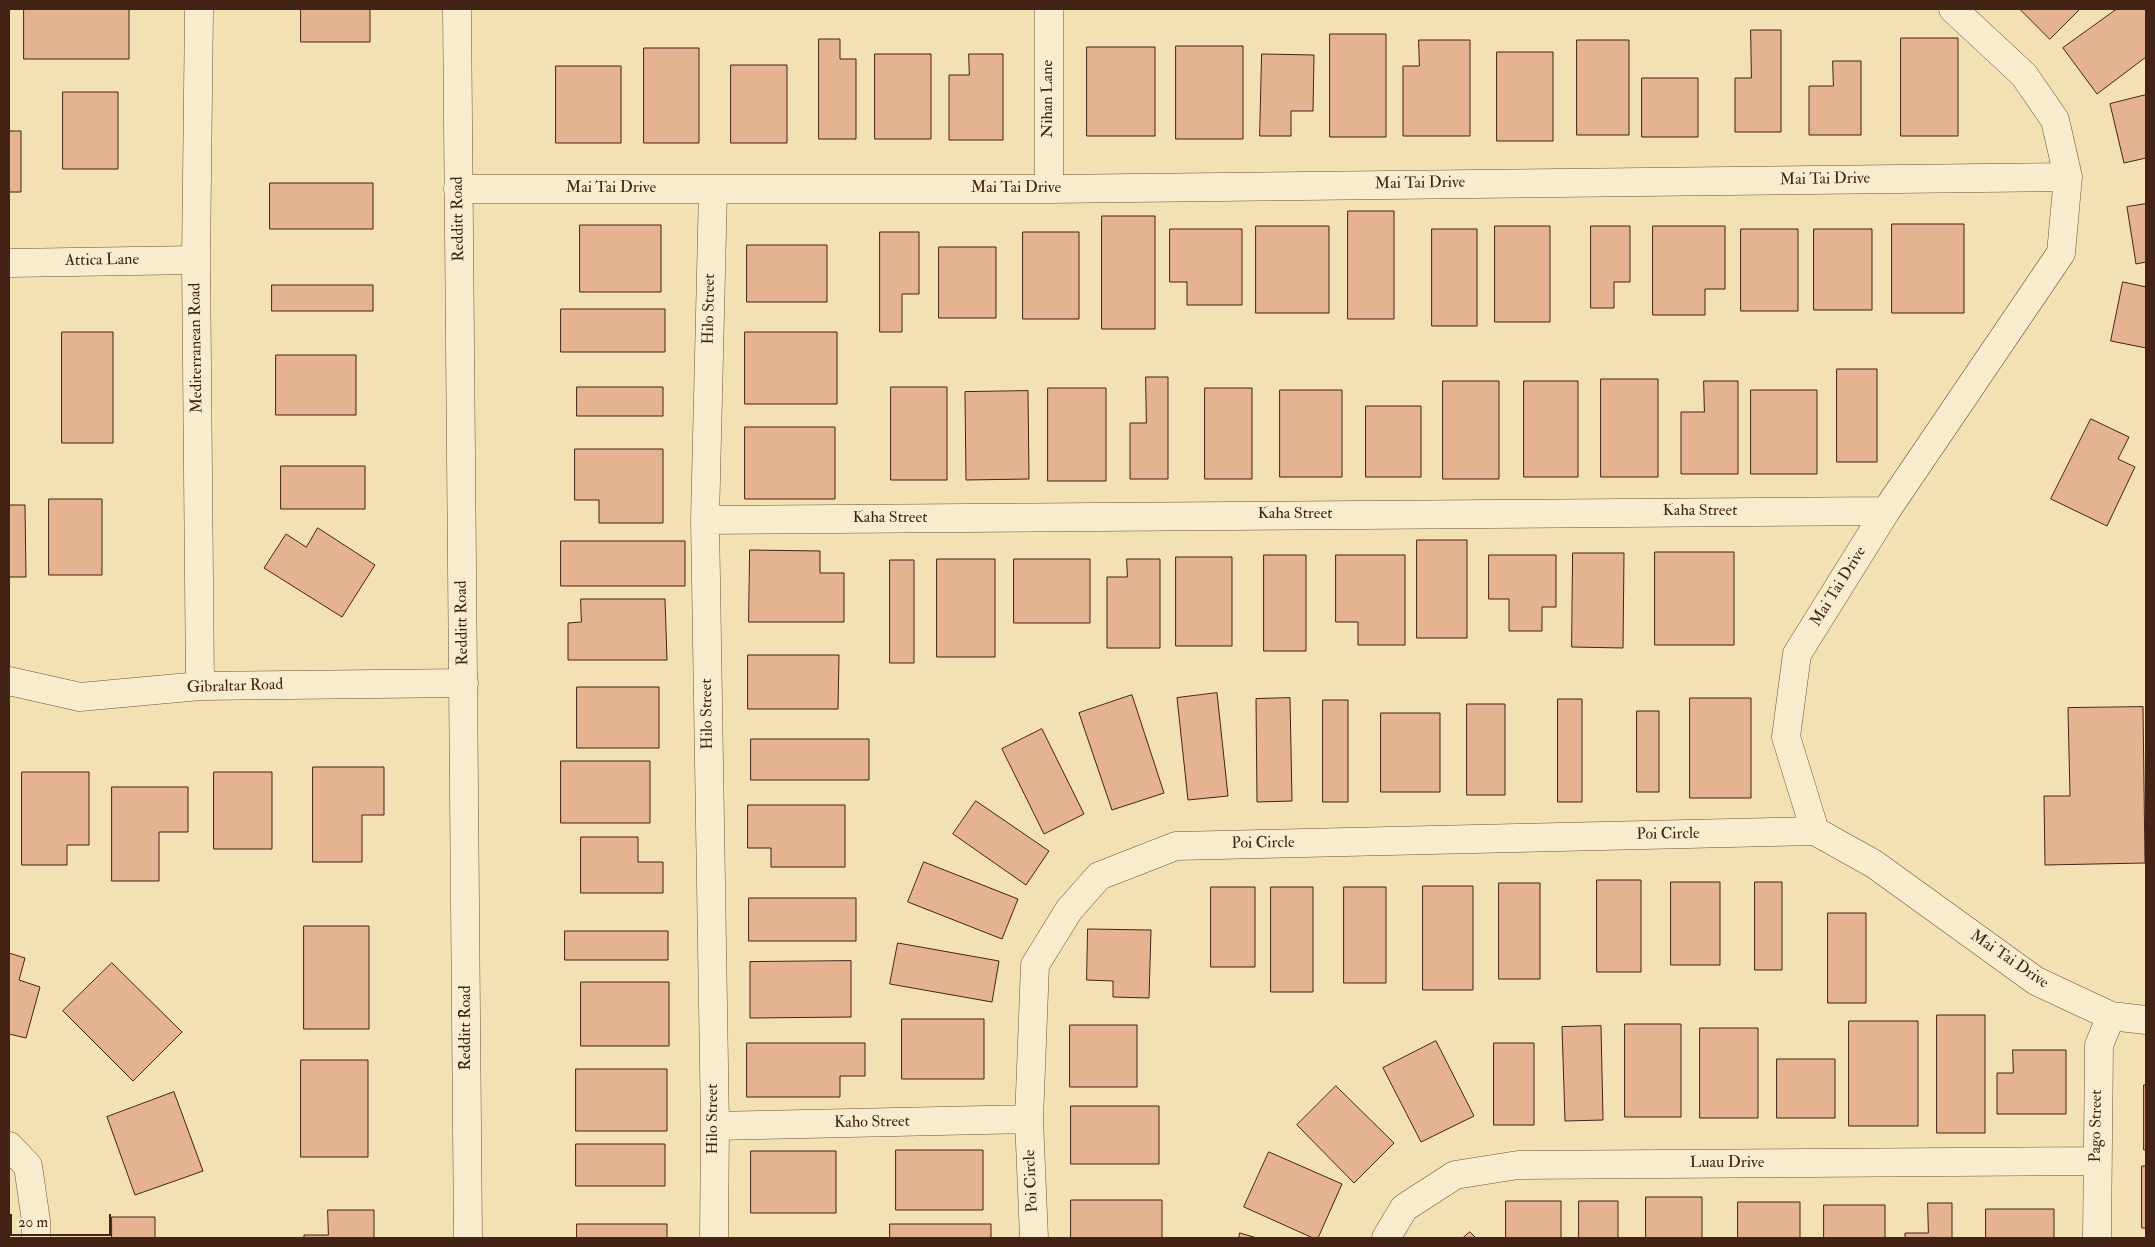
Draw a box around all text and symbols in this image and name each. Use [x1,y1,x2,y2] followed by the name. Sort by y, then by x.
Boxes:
[1039,60,1059,138] street label: Nihan Lane
[1780,170,1870,190] street label: Mai Tai Drive
[1375,174,1465,194] street label: Mai Tai Drive
[449,176,469,262] street label: Redditt Road
[566,179,656,199] street label: Mai Tai Drive
[971,179,1061,199] street label: Mai Tai Drive
[65,251,139,271] street label: Attica Lane
[700,273,720,345] street label: Hilo Street
[186,282,208,414] street label: Mediterranean Road
[1663,502,1737,522] street label: Kaha Street
[1258,505,1332,525] street label: Kaha Street
[853,509,927,529] street label: Kaha Street
[1807,544,1871,630] street label: Mai Tai Drive
[453,580,473,666] street label: Redditt Road
[186,676,284,698] street label: Gibraltar Road
[698,678,718,750] street label: Hilo Street
[1636,825,1700,845] street label: Poi Circle
[1231,834,1295,854] street label: Poi Circle
[1966,927,2052,993] street label: Mai Tai Drive
[457,985,477,1071] street label: Redditt Road
[704,1083,724,1155] street label: Hilo Street
[2087,1089,2107,1163] street label: Pago Street
[834,1113,910,1133] street label: Kaho Street
[1021,1149,1043,1213] street label: Poi Circle
[1690,1154,1764,1174] street label: Luau Drive
[12,1204,114,1236] scale bar
[18,1213,48,1232] text: 20 m

